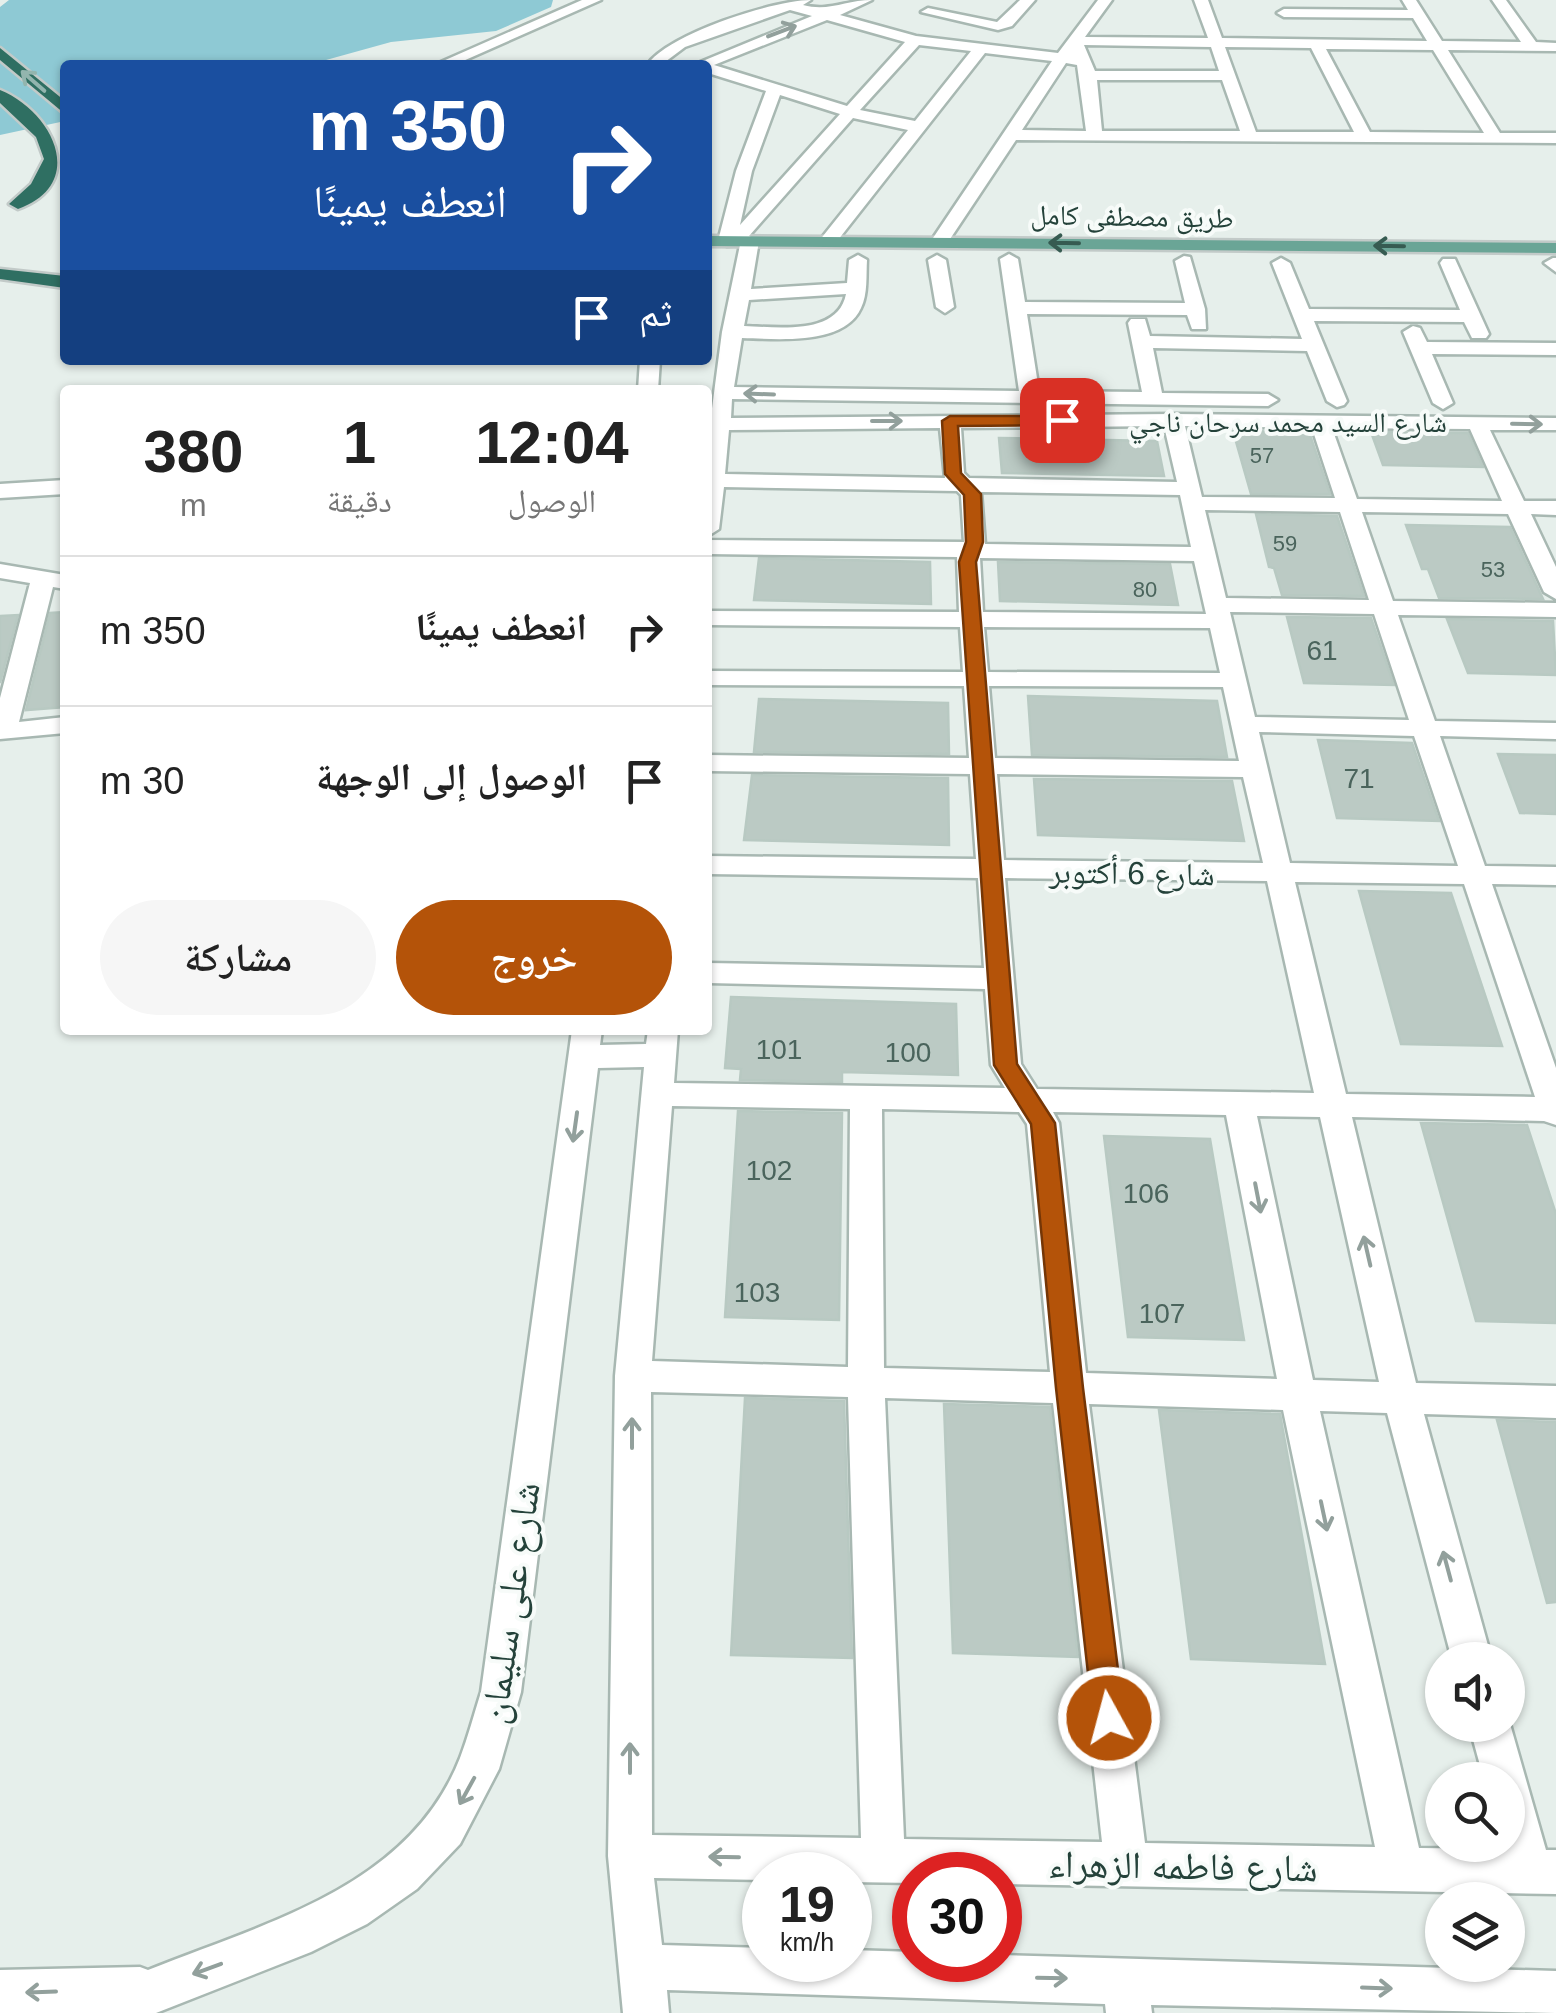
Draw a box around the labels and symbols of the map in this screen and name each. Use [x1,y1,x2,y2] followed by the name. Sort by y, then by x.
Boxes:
[765,21,796,39] one-way arrow
[20,70,46,92] one-way arrow
[1030,199,1234,236] street label: طريق مصطفى كامل
[1048,233,1080,252] one-way arrow
[1373,236,1406,256] one-way arrow
[1020,378,1105,463] pin
[743,384,775,403] one-way arrow
[1129,407,1447,445] street label: شارع السيد محمد سرحان ناجي
[870,412,903,430] one-way arrow
[1510,414,1543,434] one-way arrow
[1250,443,1274,468] house number: 57
[1273,531,1297,556] house number: 59
[1481,557,1505,582] house number: 53
[1133,577,1157,602] house number: 80
[1306,635,1338,666] house number: 61
[1343,763,1375,794] house number: 71
[1048,853,1215,894] street label: شارع 6 أكتوبر
[756,1034,802,1065] house number: 101
[885,1037,931,1068] house number: 100
[565,1110,584,1142] one-way arrow
[746,1155,792,1186] house number: 102
[1123,1178,1169,1209] house number: 106
[1250,1181,1269,1213] one-way arrow
[1357,1236,1375,1268] one-way arrow
[734,1277,780,1308] house number: 103
[1139,1298,1185,1329] house number: 107
[622,1418,642,1450] one-way arrow
[472,1479,551,1727] street label: شارع على سليمان
[1316,1499,1335,1531] one-way arrow
[1436,1551,1455,1582] one-way arrow
[1057,1666,1161,1770] position arrow
[620,1743,640,1776] one-way arrow
[457,1775,477,1805] one-way arrow
[1048,1843,1318,1892] street label: شارع فاطمه الزهراء
[708,1848,740,1867] one-way arrow
[892,1852,1022,1982] speed limit sign: 30
[193,1961,224,1979] one-way arrow
[1036,1968,1068,1987] one-way arrow
[1360,1978,1392,1997] one-way arrow
[26,1983,58,2002] one-way arrow

